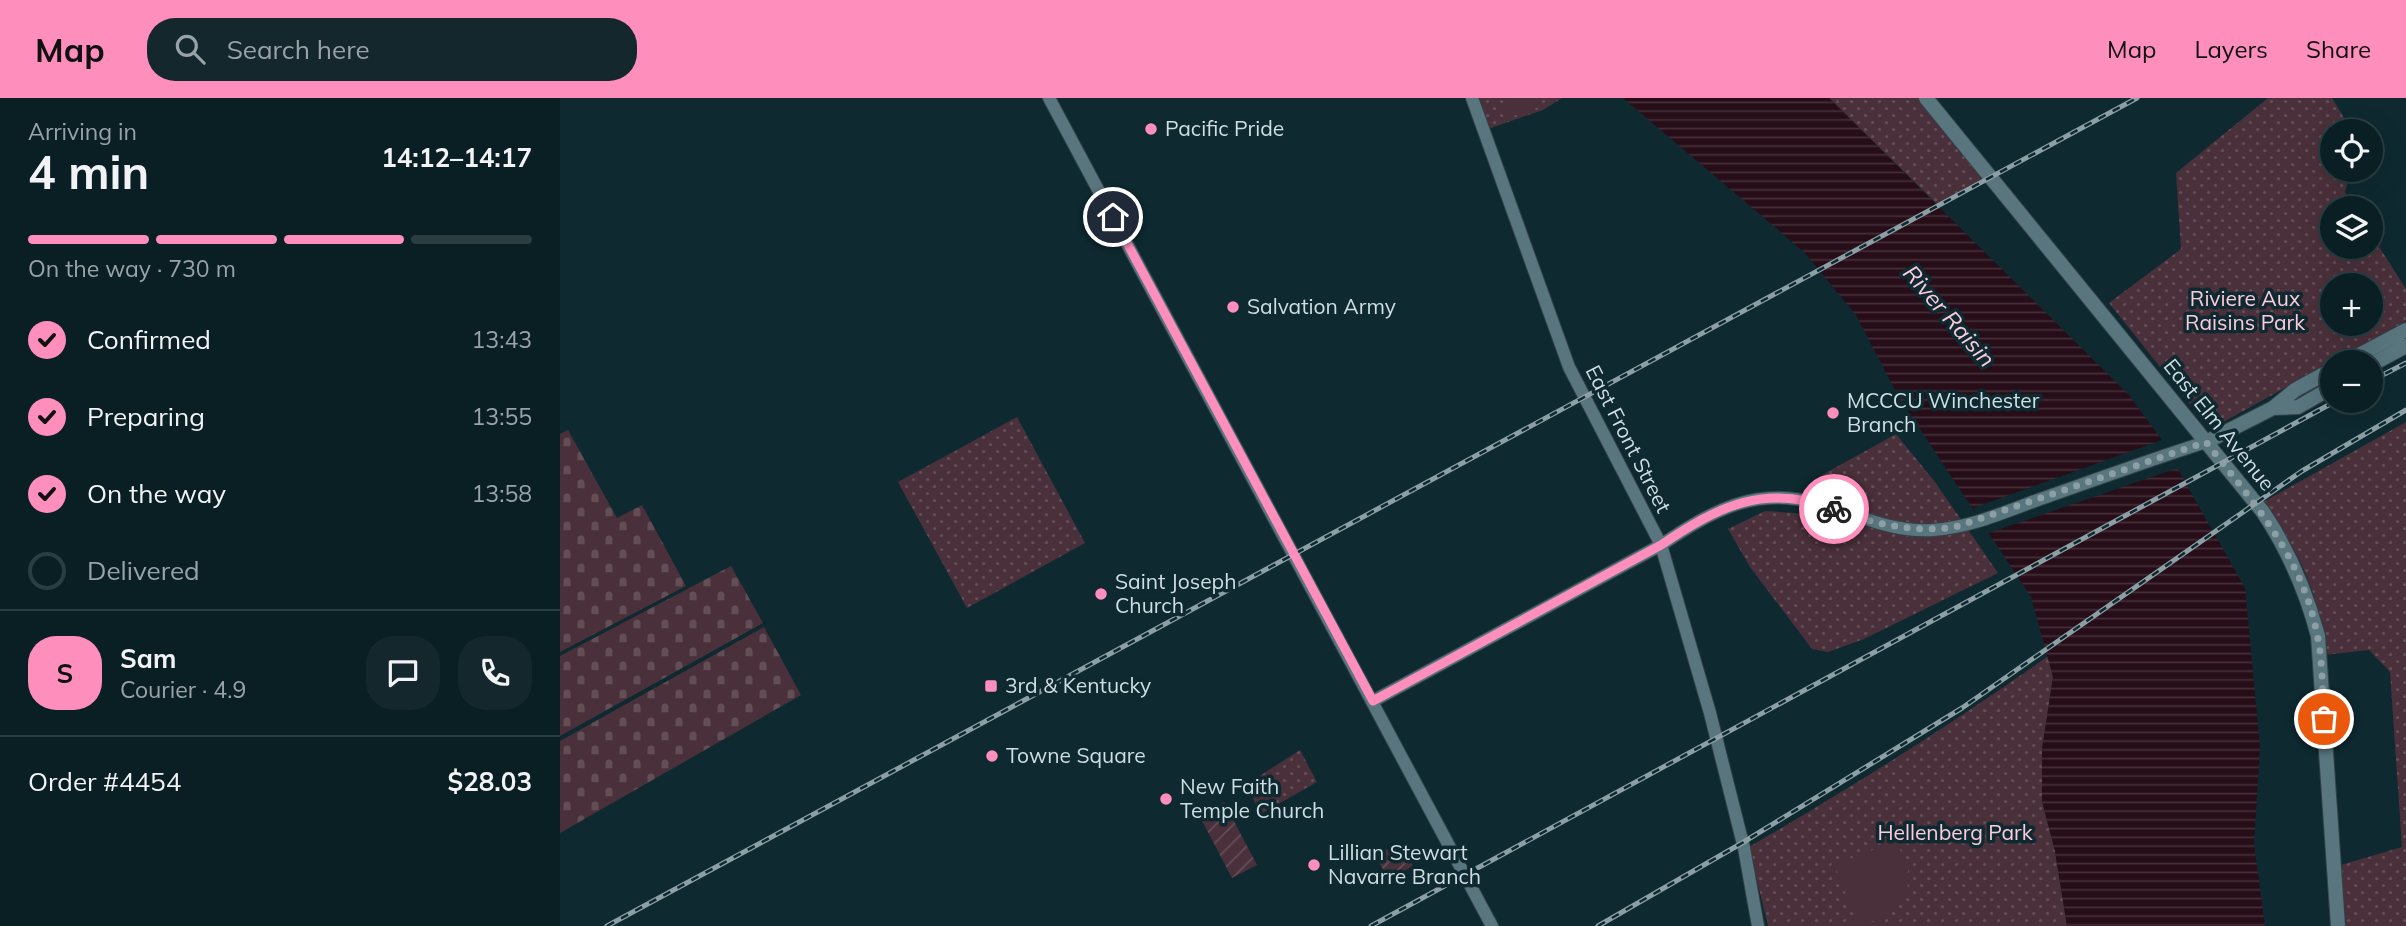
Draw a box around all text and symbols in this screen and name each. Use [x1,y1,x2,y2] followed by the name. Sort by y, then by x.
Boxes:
[147,18,637,81] search box
[35,29,105,70] text: Map
[171,30,209,68] icon: search
[227,33,370,66] text: Search here
[2107,34,2156,64] text: Map
[2194,34,2268,64] text: Layers
[2306,34,2371,64] text: Share
[1165,115,1284,141] place label: Pacific Pride
[28,117,137,146] text: Arriving in
[2320,119,2383,413] map controls
[2320,119,2383,182] button: locate
[1143,121,1159,137] marker: Pacific Pride
[381,141,532,174] text: 14:12–14:17
[28,143,149,201] text: 4 min
[1083,187,1143,247] pin
[2320,196,2383,259] button: layers
[1094,198,1132,236] icon: home
[28,254,236,283] text: On the way · 730 m
[1897,259,2002,373] water label: River Raisin
[2320,273,2383,336] button: +
[2185,285,2305,335] park label: Riviere Aux Raisins Park
[1247,293,1396,319] place label: Salvation Army
[1225,299,1241,315] marker: Salvation Army
[28,321,66,359] icon: check
[87,323,211,356] text: Confirmed
[472,325,532,354] text: 13:43
[2320,350,2383,413] button: −
[2159,353,2281,496] street label: East Elm Avenue
[1580,360,1677,517] street label: East Front Street
[1847,387,2040,437] place label: MCCCU Winchester Branch
[28,398,66,436] icon: check
[87,400,205,433] text: Preparing
[472,402,532,431] text: 13:55
[1825,405,1841,421] marker: MCCCU Winchester Branch
[1799,474,1869,544] courier
[28,475,66,513] icon: check
[87,477,226,510] text: On the way
[472,479,532,508] text: 13:58
[1815,490,1853,528] icon: bike
[87,554,200,587] text: Delivered
[1115,568,1236,618] place label: Saint Joseph Church
[1093,586,1109,602] marker: Saint Joseph Church
[366,636,440,710] button: chat
[458,636,532,710] button: phone
[120,642,176,675] text: Sam
[57,657,73,690] text: S
[1005,672,1151,698] place label: 3rd & Kentucky
[120,675,246,704] text: Courier · 4.9
[983,678,999,694] marker: 3rd & Kentucky
[2294,689,2354,749] pin
[2305,700,2343,738] icon: bag
[1006,742,1146,768] place label: Towne Square
[984,748,1000,764] marker: Towne Square
[28,765,181,798] text: Order #4454
[448,765,532,798] text: $28.03
[1180,773,1324,823] place label: New Faith Temple Church
[1158,791,1174,807] marker: New Faith Temple Church
[1877,819,2033,845] park label: Hellenberg Park
[1328,839,1481,889] place label: Lillian Stewart Navarre Branch
[1306,857,1322,873] marker: Lillian Stewart Navarre Branch

